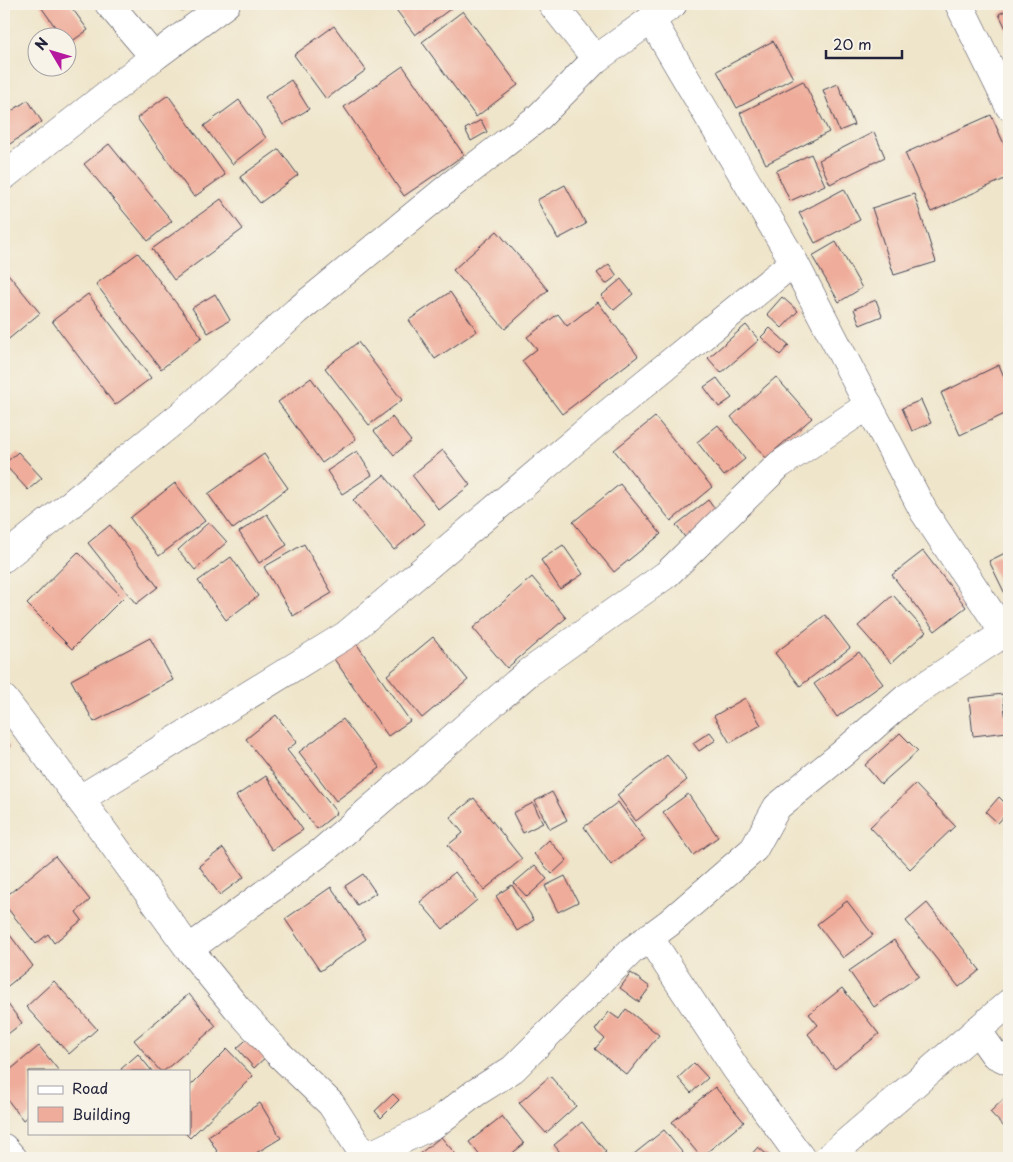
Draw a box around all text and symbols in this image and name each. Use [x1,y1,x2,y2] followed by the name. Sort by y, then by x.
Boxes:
[28,28,78,78] north arrow
[826,28,902,60] scale bar
[833,32,872,55] text: 20 m
[30,33,53,55] text: N
[28,1070,190,1134] legend
[72,1076,108,1099] text: Road
[72,1102,131,1125] text: Building

